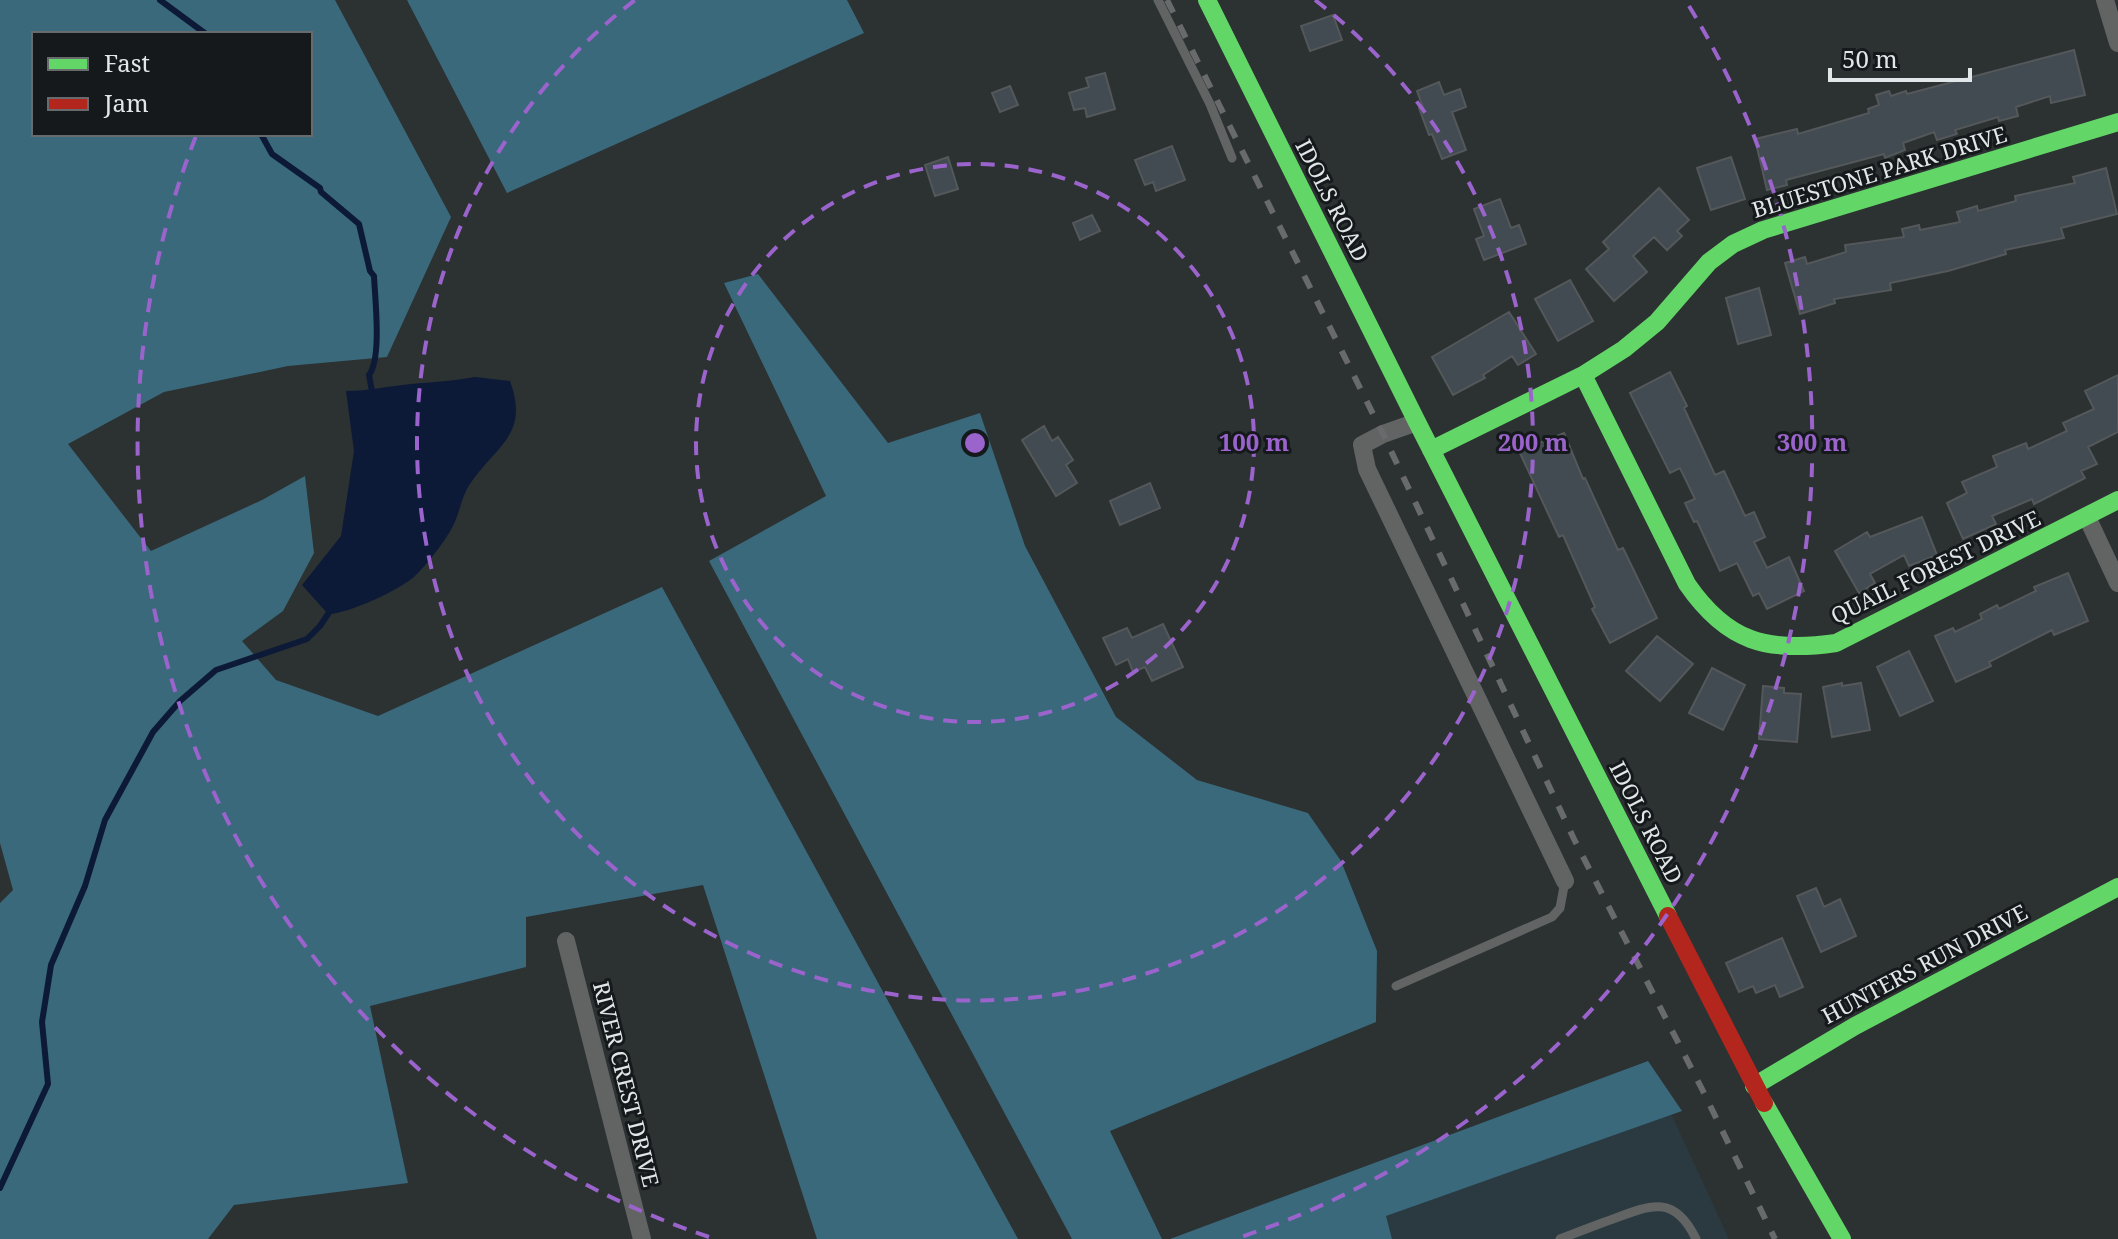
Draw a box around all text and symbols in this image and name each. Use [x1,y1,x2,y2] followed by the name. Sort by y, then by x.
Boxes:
[32,32,312,136] legend
[1830,32,1970,82] scale bar
[1842,42,1898,75] text: 50 m
[104,46,150,79] text: Fast
[103,86,149,119] text: Jam
[1748,118,2010,224] street label: BLUESTONE PARK DRIVE
[1289,134,1377,266] street label: IDOLS ROAD
[1219,425,1290,458] text: 100 m
[1498,425,1569,458] text: 200 m
[1777,425,1848,458] text: 300 m
[961,429,989,457] centre of rings
[1825,502,2045,630] street label: QUAIL FOREST DRIVE
[1603,756,1691,888] street label: IDOLS ROAD
[1816,896,2032,1030] street label: HUNTERS RUN DRIVE
[587,978,667,1190] street label: RIVER CREST DRIVE

